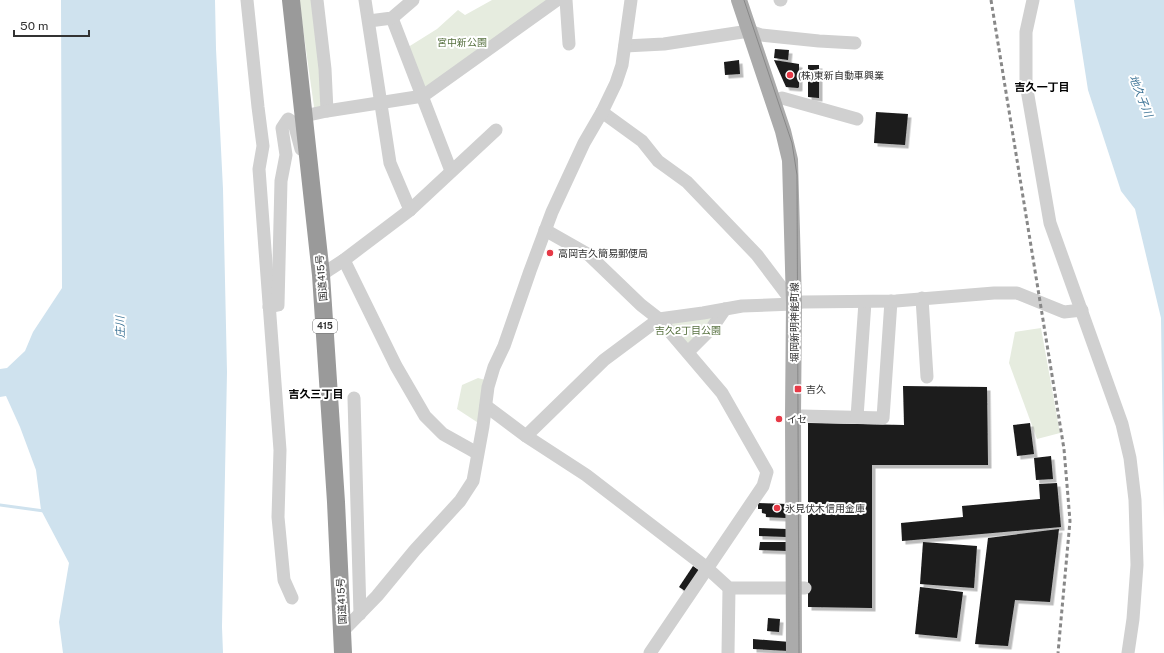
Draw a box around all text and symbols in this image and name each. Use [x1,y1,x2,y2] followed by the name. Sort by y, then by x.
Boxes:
[14,12,89,38] scale bar
[20,19,48,33] text: 50 m
[437,36,487,48] park label: 宮中新公園
[798,69,884,81] place label: (株)東新自動車興業
[785,70,795,80] marker: (株)東新自動車興業
[1127,73,1155,120] water label: 地久子川
[1015,81,1070,93] district label: 吉久一丁目
[558,247,648,259] place label: 高岡吉久簡易郵便局
[545,248,555,258] marker: 高岡吉久簡易郵便局
[313,254,329,302] street label: 国道415号
[788,282,800,362] street label: 堀岡新明神能町線
[114,315,126,338] water label: 庄川
[313,319,337,333] road number: 415
[655,324,721,336] park label: 吉久2丁目公園
[806,383,826,395] place label: 吉久
[793,384,803,394] marker: 吉久
[289,388,344,400] district label: 吉久三丁目
[787,413,807,425] place label: イセ
[774,414,784,424] marker: イセ
[785,502,865,514] place label: 氷見伏木信用金庫
[772,503,782,513] marker: 氷見伏木信用金庫
[334,577,348,625] street label: 国道415号

